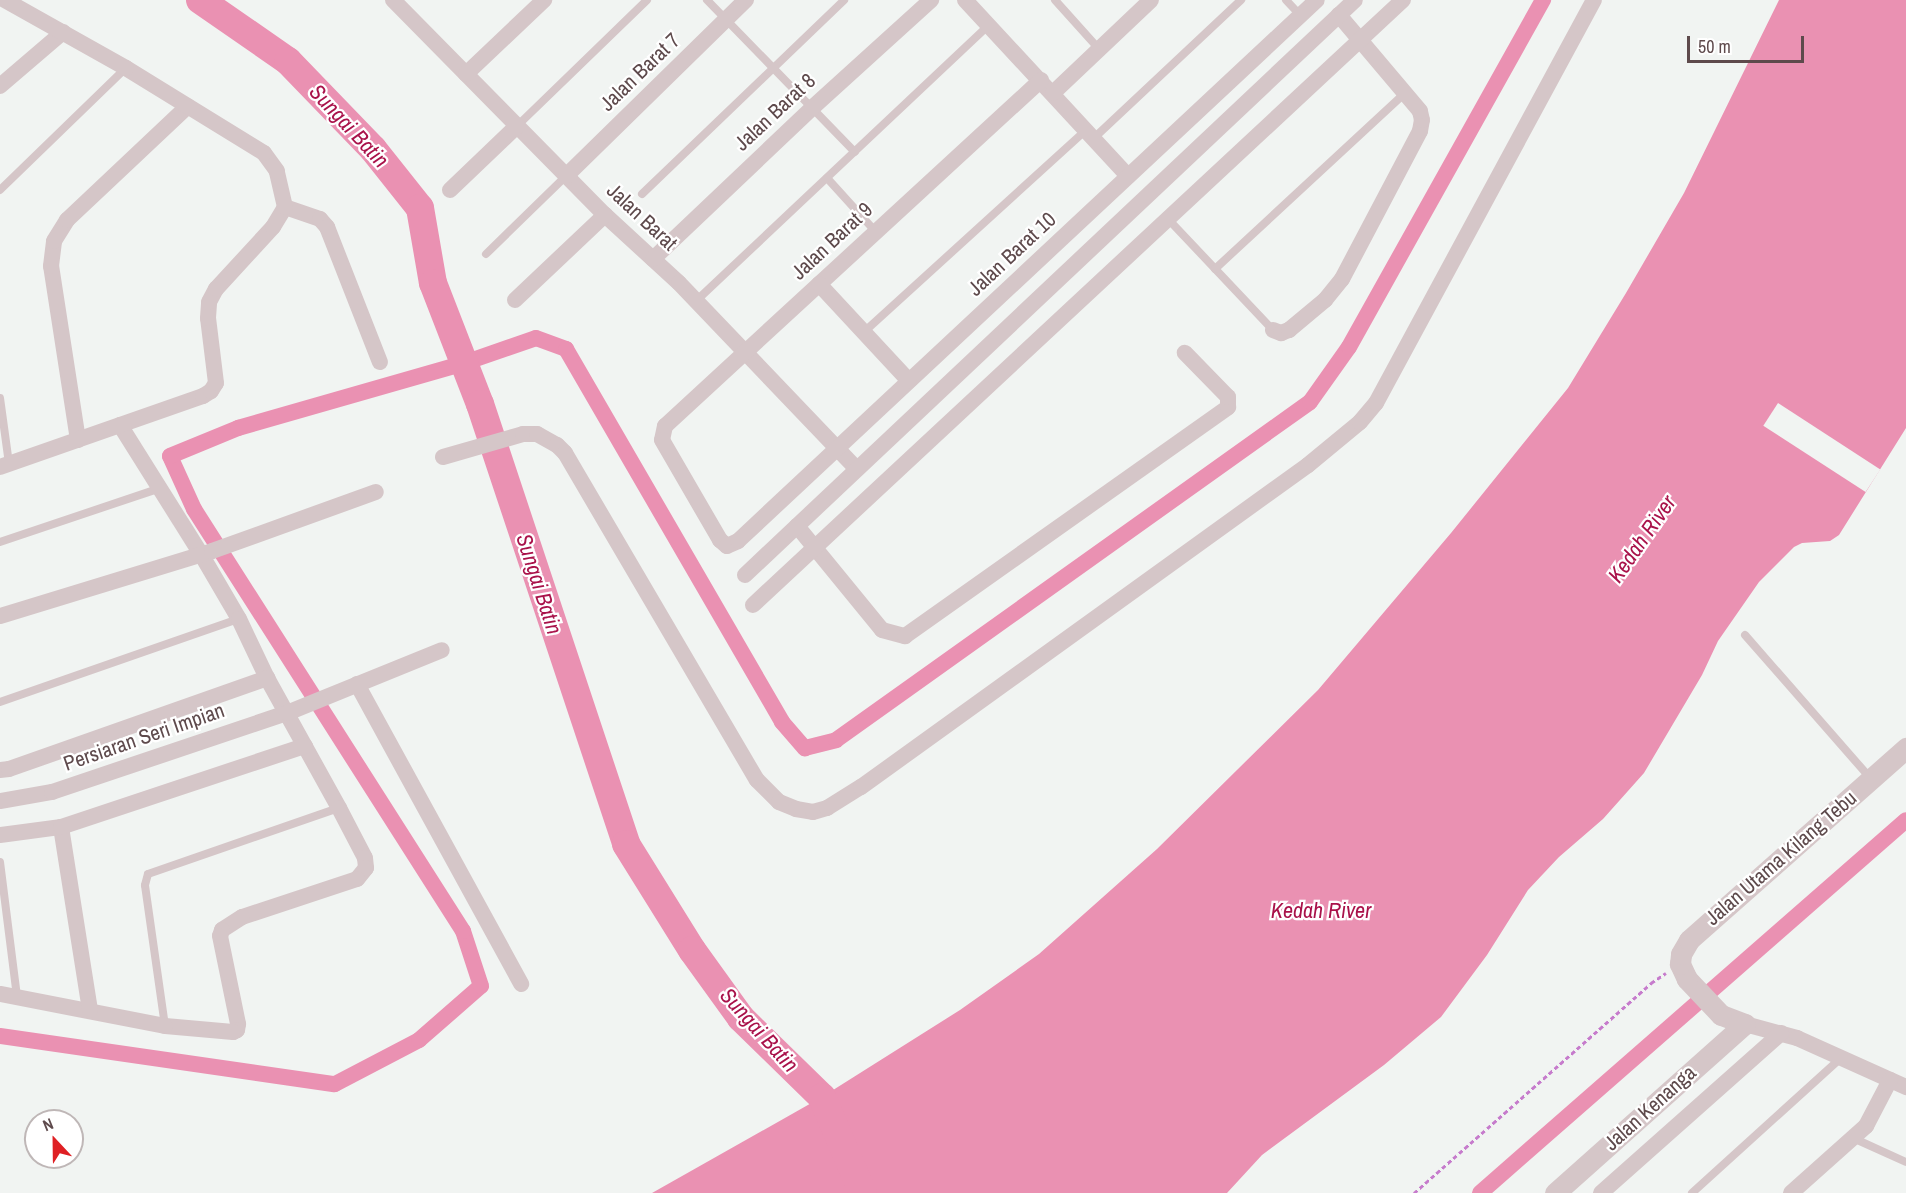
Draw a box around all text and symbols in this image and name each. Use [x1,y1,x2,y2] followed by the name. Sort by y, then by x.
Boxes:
[1690,24,1807,62] scale bar
[595,28,685,116] street label: Jalan Barat 7
[1698,34,1731,59] text: 50 m
[729,68,821,156] street label: Jalan Barat 8
[304,79,394,173] water label: Sungai Batin
[602,178,682,256] street label: Jalan Barat
[786,197,878,285] street label: Jalan Barat 9
[963,207,1061,301] street label: Jalan Barat 10
[1602,490,1682,588] water label: Kedah River
[510,530,568,638] water label: Sungai Batin
[60,698,228,776] street label: Persiaran Seri Impian
[1700,785,1862,931] street label: Jalan Utama Kilang Tebu
[1271,898,1371,924] water label: Kedah River
[714,982,804,1078] water label: Sungai Batin
[1599,1060,1701,1156] street label: Jalan Kenanga
[24,1109,84,1169] north arrow
[39,1112,57,1136] text: N

